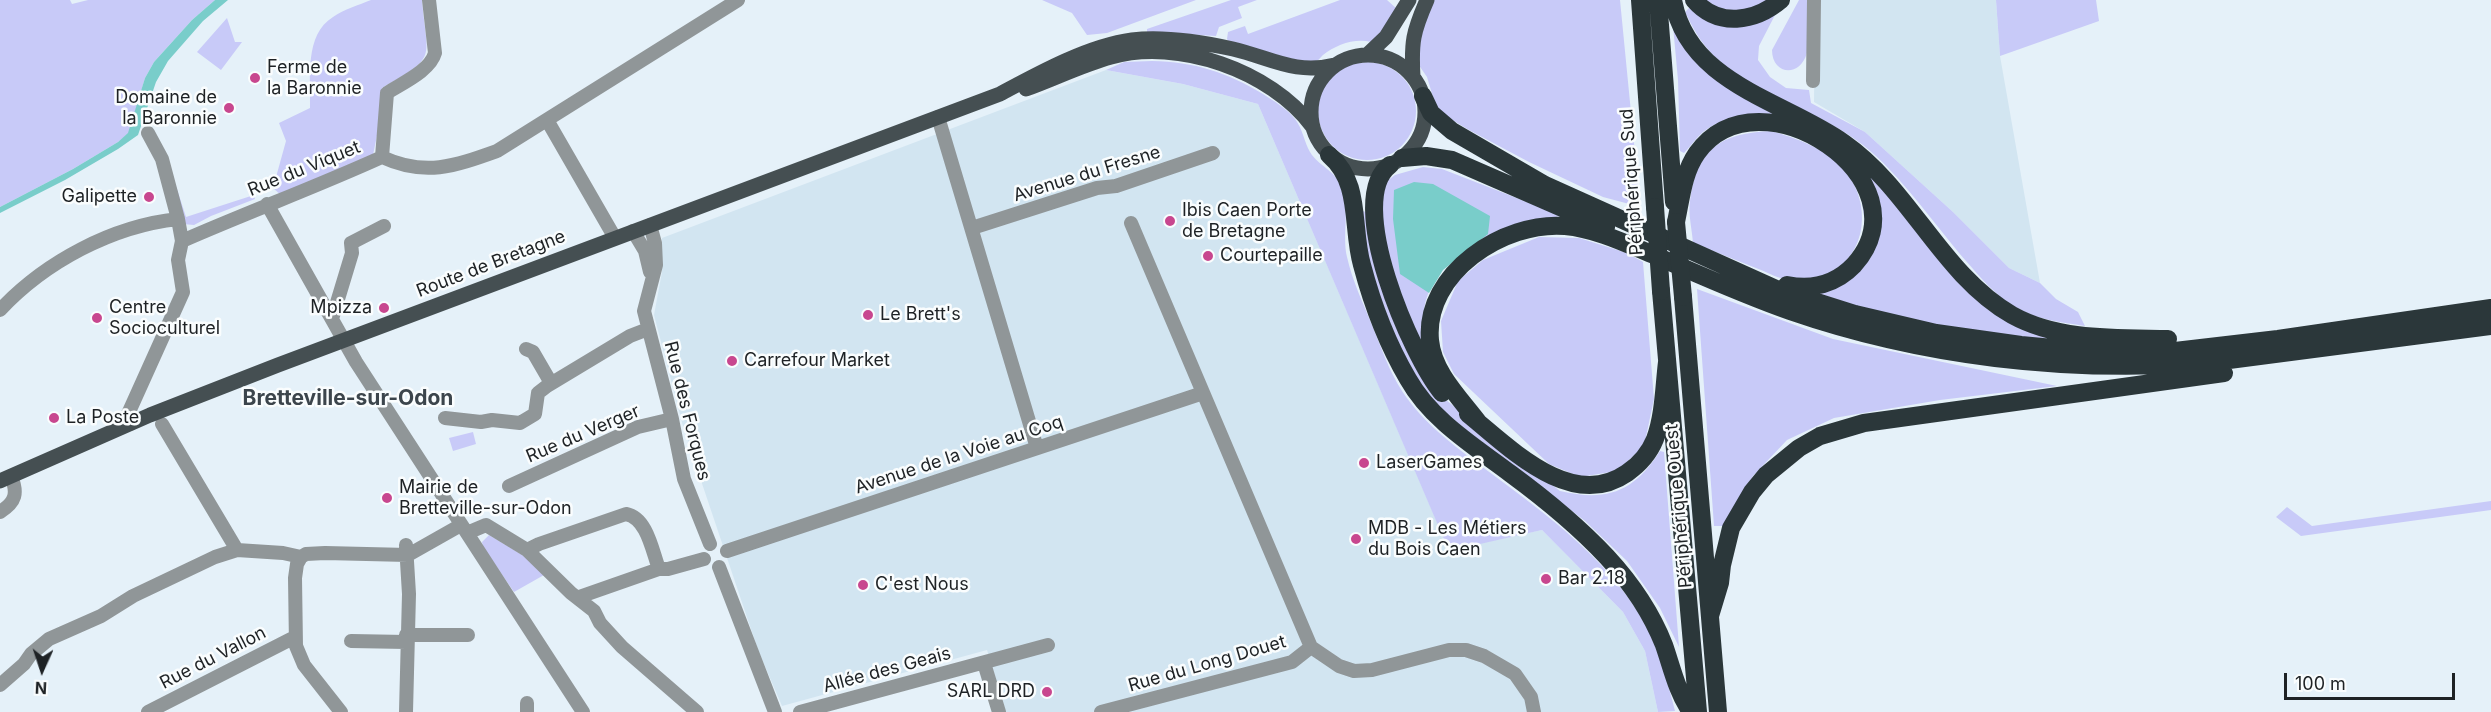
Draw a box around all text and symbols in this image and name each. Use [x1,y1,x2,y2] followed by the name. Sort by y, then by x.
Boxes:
[267,57,362,100] place label: Ferme de la Baronnie
[248,71,262,85] marker: Ferme de la Baronnie
[115,87,217,130] place label: Domaine de la Baronnie
[222,101,236,115] marker: Domaine de la Baronnie
[1616,108,1648,256] street label: Périphérique Sud
[245,137,363,201] street label: Rue du Viquet
[1011,141,1163,207] street label: Avenue du Fresne
[62,186,137,208] place label: Galipette
[142,190,156,204] marker: Galipette
[1182,200,1312,242] place label: Ibis Caen Porte de Bretagne
[1163,214,1177,228] marker: Ibis Caen Porte de Bretagne
[414,226,568,302] street label: Route de Bretagne
[1220,245,1323,267] place label: Courtepaille
[1201,249,1215,263] marker: Courtepaille
[109,297,220,340] place label: Centre Socioculturel
[310,297,372,319] place label: Mpizza
[377,301,391,315] marker: Mpizza
[880,304,961,326] place label: Le Brett's
[861,308,875,322] marker: Le Brett's
[90,311,104,325] marker: Centre Socioculturel
[659,339,715,483] street label: Rue des Forques
[744,350,890,372] place label: Carrefour Market
[725,354,739,368] marker: Carrefour Market
[243,386,453,412] district label: Bretteville-sur-Odon
[523,400,643,468] street label: Rue du Verger
[66,407,139,429] place label: La Poste
[47,411,61,425] marker: La Poste
[852,411,1066,499] street label: Avenue de la Voie au Coq
[1661,423,1697,589] street label: Périphérique Ouest
[1376,452,1482,474] place label: LaserGames
[1357,456,1371,470] marker: LaserGames
[399,477,572,520] place label: Mairie de Bretteville-sur-Odon
[380,491,394,505] marker: Mairie de Bretteville-sur-Odon
[1368,518,1526,560] place label: MDB - Les Métiers du Bois Caen
[1349,532,1363,546] marker: MDB - Les Métiers du Bois Caen
[1558,568,1625,590] place label: Bar 2.18
[1539,572,1553,586] marker: Bar 2.18
[875,574,969,596] place label: C'est Nous
[856,578,870,592] marker: C'est Nous
[156,622,270,694] street label: Rue du Vallon
[1126,631,1288,697] street label: Rue du Long Douet
[12,640,72,700] north arrow
[821,643,953,697] street label: Allée des Geais
[2287,661,2458,699] scale bar
[2295,673,2346,694] text: 100 m
[34,678,48,698] text: N
[947,681,1035,703] place label: SARL DRD
[1040,685,1054,699] marker: SARL DRD

